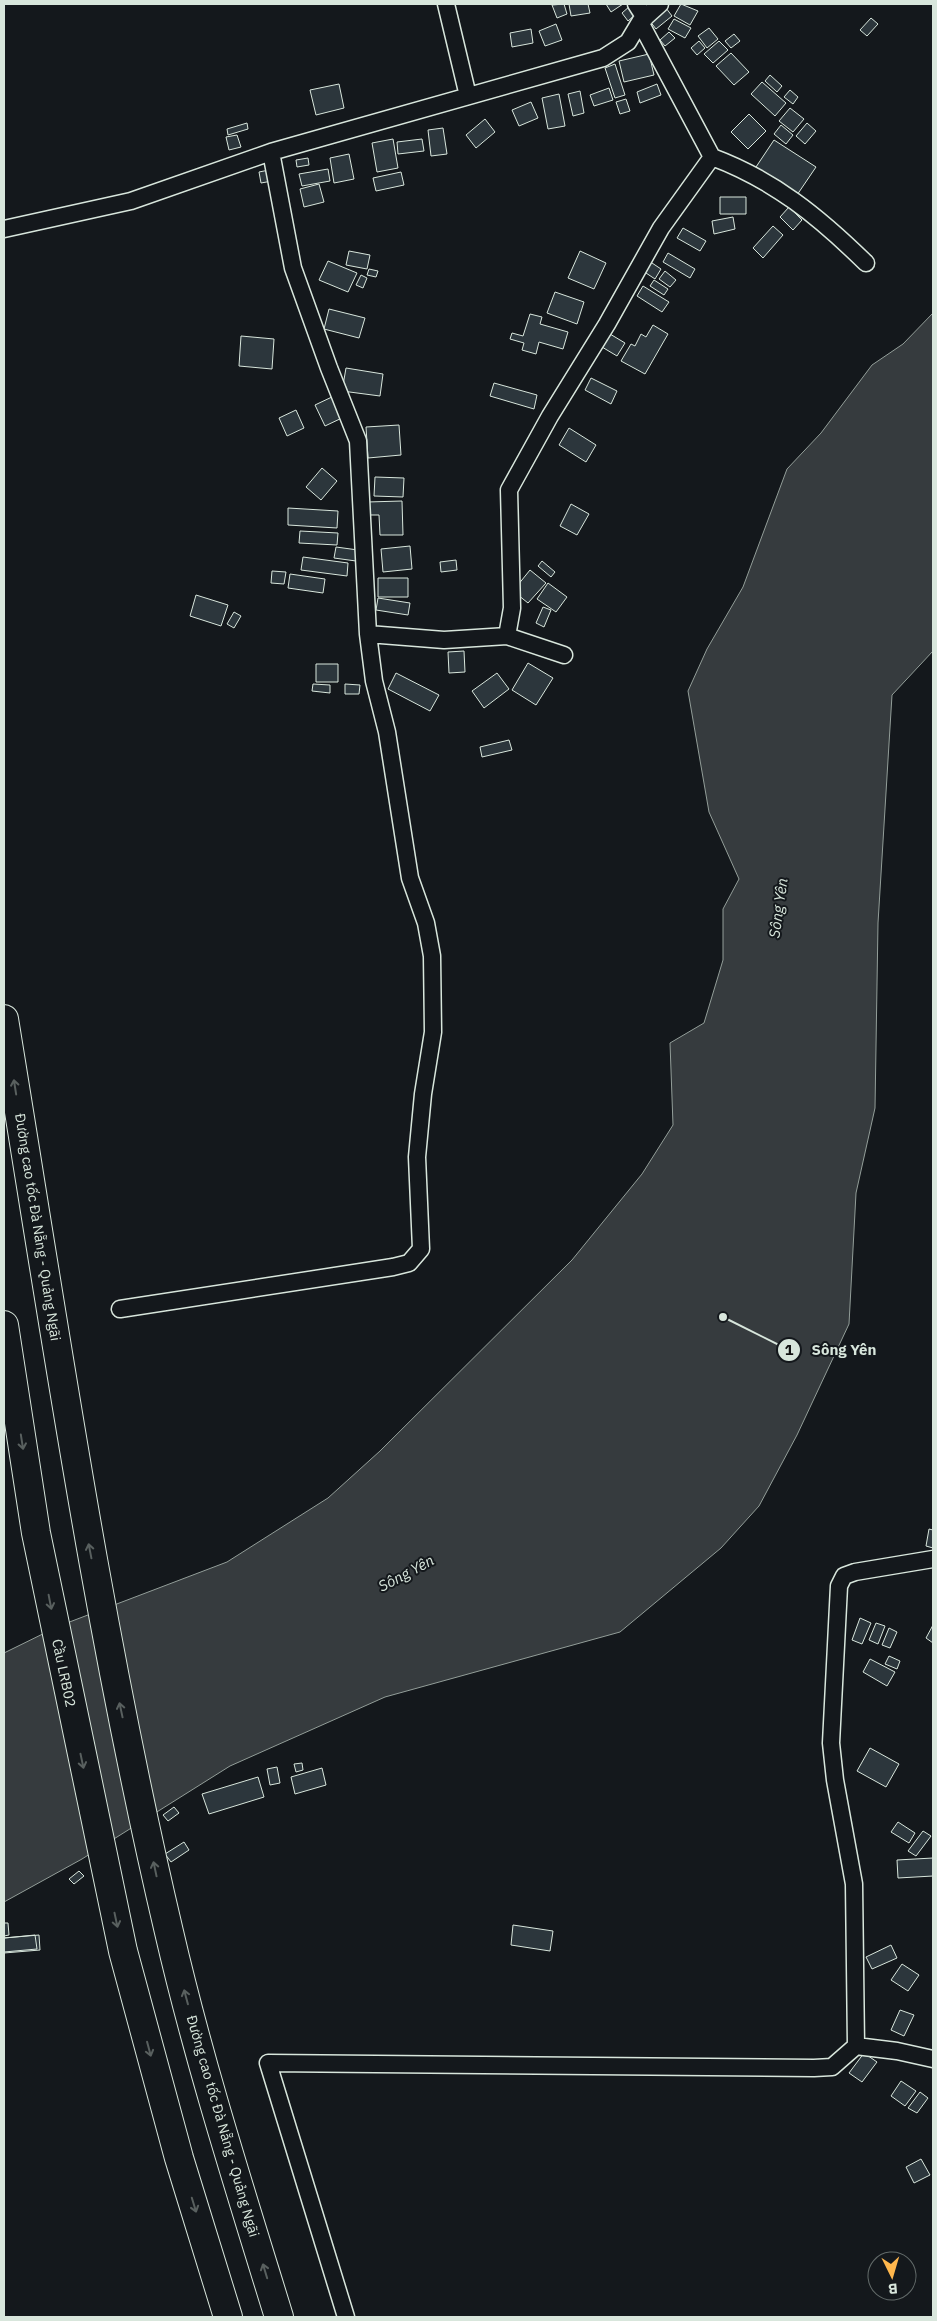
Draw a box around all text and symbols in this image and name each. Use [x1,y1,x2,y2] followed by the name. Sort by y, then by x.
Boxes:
[764,877,792,939] water label: Sông Yên
[10,1079,20,1095] one-way arrow
[11,1112,65,1342] street label: Đường cao tốc Đà Nẵng - Quảng Ngãi
[777,1335,886,1365] callout: Sông Yên
[784,1340,794,1359] text: 1
[812,1340,876,1359] text: Sông Yên
[18,1434,28,1450] one-way arrow
[85,1543,94,1559] one-way arrow
[375,1550,437,1596] water label: Sông Yên
[46,1594,55,1610] one-way arrow
[48,1637,80,1709] street label: Cầu LRB02
[116,1703,126,1719] one-way arrow
[78,1753,88,1769] one-way arrow
[150,1862,159,1878] one-way arrow
[112,1912,121,1928] one-way arrow
[181,1989,191,2005] one-way arrow
[183,2013,263,2239] street label: Đường cao tốc Đà Nẵng - Quảng Ngãi
[145,2041,155,2057] one-way arrow
[189,2197,199,2213] one-way arrow
[867,2251,917,2301] north arrow
[259,2263,269,2279] one-way arrow
[888,2280,899,2298] text: B

